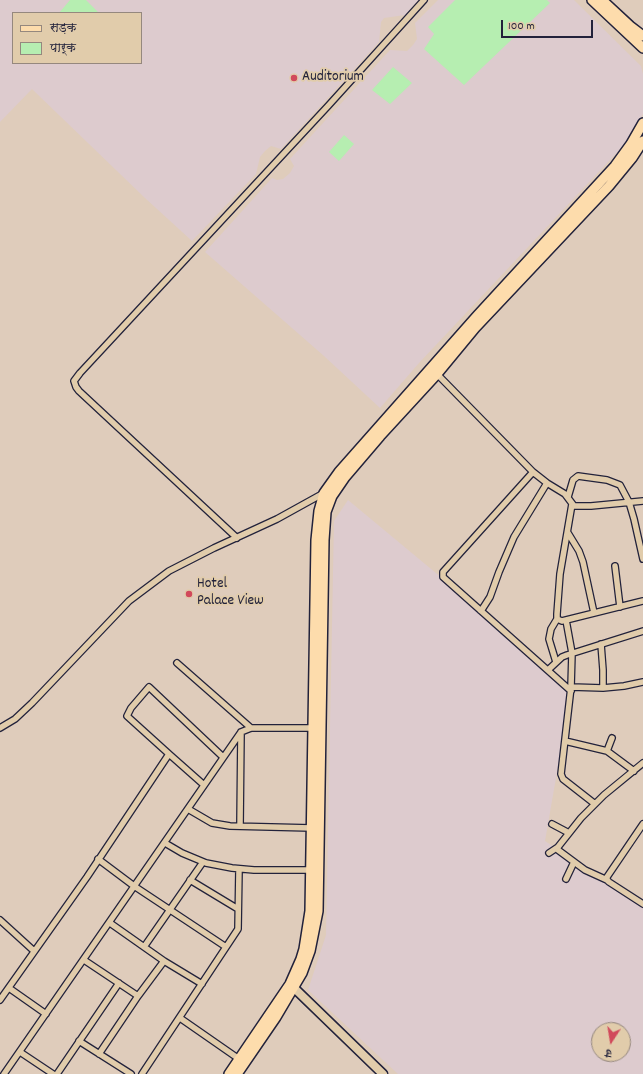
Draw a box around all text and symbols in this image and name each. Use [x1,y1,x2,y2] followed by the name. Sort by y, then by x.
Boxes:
[12,12,142,64] legend
[503,12,595,38] scale bar
[508,18,535,35] text: 100 m
[50,20,77,37] text: सड़क
[50,40,76,57] text: पार्क
[302,69,364,87] place label: Auditorium
[289,73,299,83] marker: Auditorium
[197,576,264,611] place label: Hotel Palace View
[184,589,194,599] marker: Hotel Palace View
[591,1022,631,1062] north arrow
[604,1044,613,1061] text: उ

